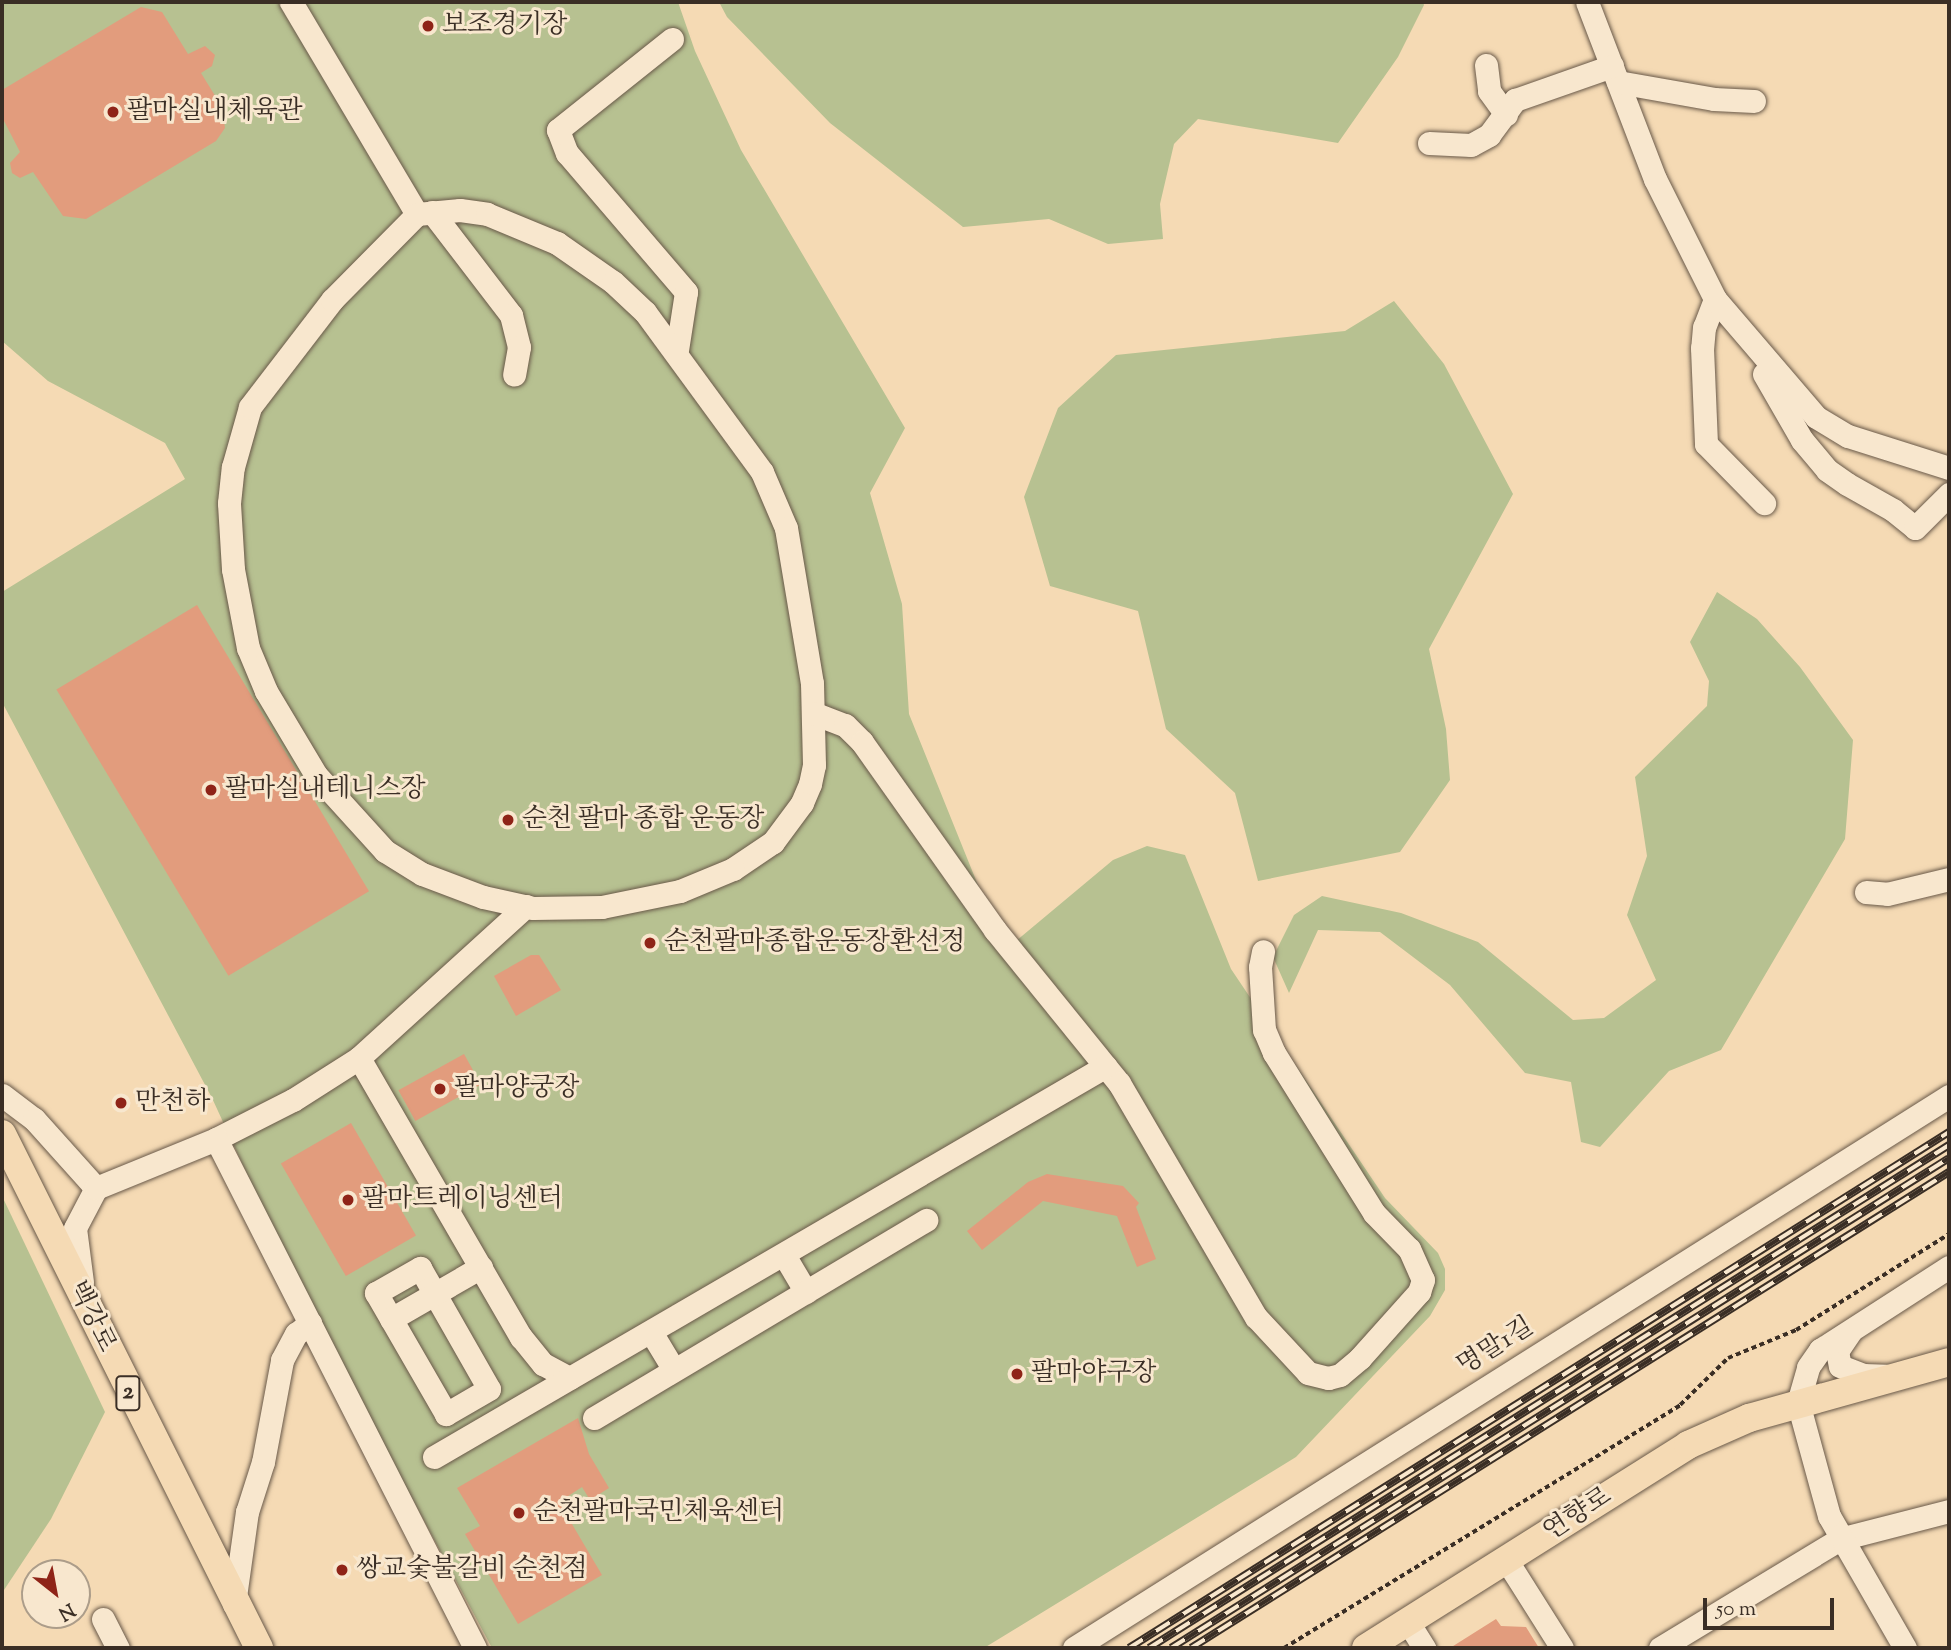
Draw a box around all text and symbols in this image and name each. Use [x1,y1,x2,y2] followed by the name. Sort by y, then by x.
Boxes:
[442,10,568,42] place label: 보조경기장
[420,18,436,34] marker: 보조경기장
[127,96,303,128] place label: 팔마실내체육관
[105,104,121,120] marker: 팔마실내체육관
[225,774,426,806] place label: 팔마실내테니스장
[203,782,219,798] marker: 팔마실내테니스장
[522,804,765,836] place label: 순천 팔마 종합 운동장
[500,812,516,828] marker: 순천 팔마 종합 운동장
[664,927,965,959] place label: 순천팔마종합운동장환선정
[642,935,658,951] marker: 순천팔마종합운동장환선정
[454,1073,580,1105] place label: 팔마양궁장
[432,1081,448,1097] marker: 팔마양궁장
[135,1087,210,1119] place label: 만천하
[113,1095,129,1111] marker: 만천하
[362,1184,563,1216] place label: 팔마트레이닝센터
[340,1192,356,1208] marker: 팔마트레이닝센터
[60,1276,122,1358] street label: 백강로
[1452,1311,1540,1383] street label: 명말1길
[1031,1358,1157,1390] place label: 팔마야구장
[1009,1366,1025,1382] marker: 팔마야구장
[114,1372,142,1414] road number: 2
[1538,1481,1618,1549] street label: 연향로
[533,1497,784,1529] place label: 순천팔마국민체육센터
[511,1505,527,1521] marker: 순천팔마국민체육센터
[356,1554,588,1586] place label: 쌍교숯불갈비 순천점
[21,1559,91,1629] north arrow
[334,1562,350,1578] marker: 쌍교숯불갈비 순천점
[1706,1584,1837,1628] scale bar
[53,1595,80,1626] text: N
[1716,1595,1756,1625] text: 50 m

